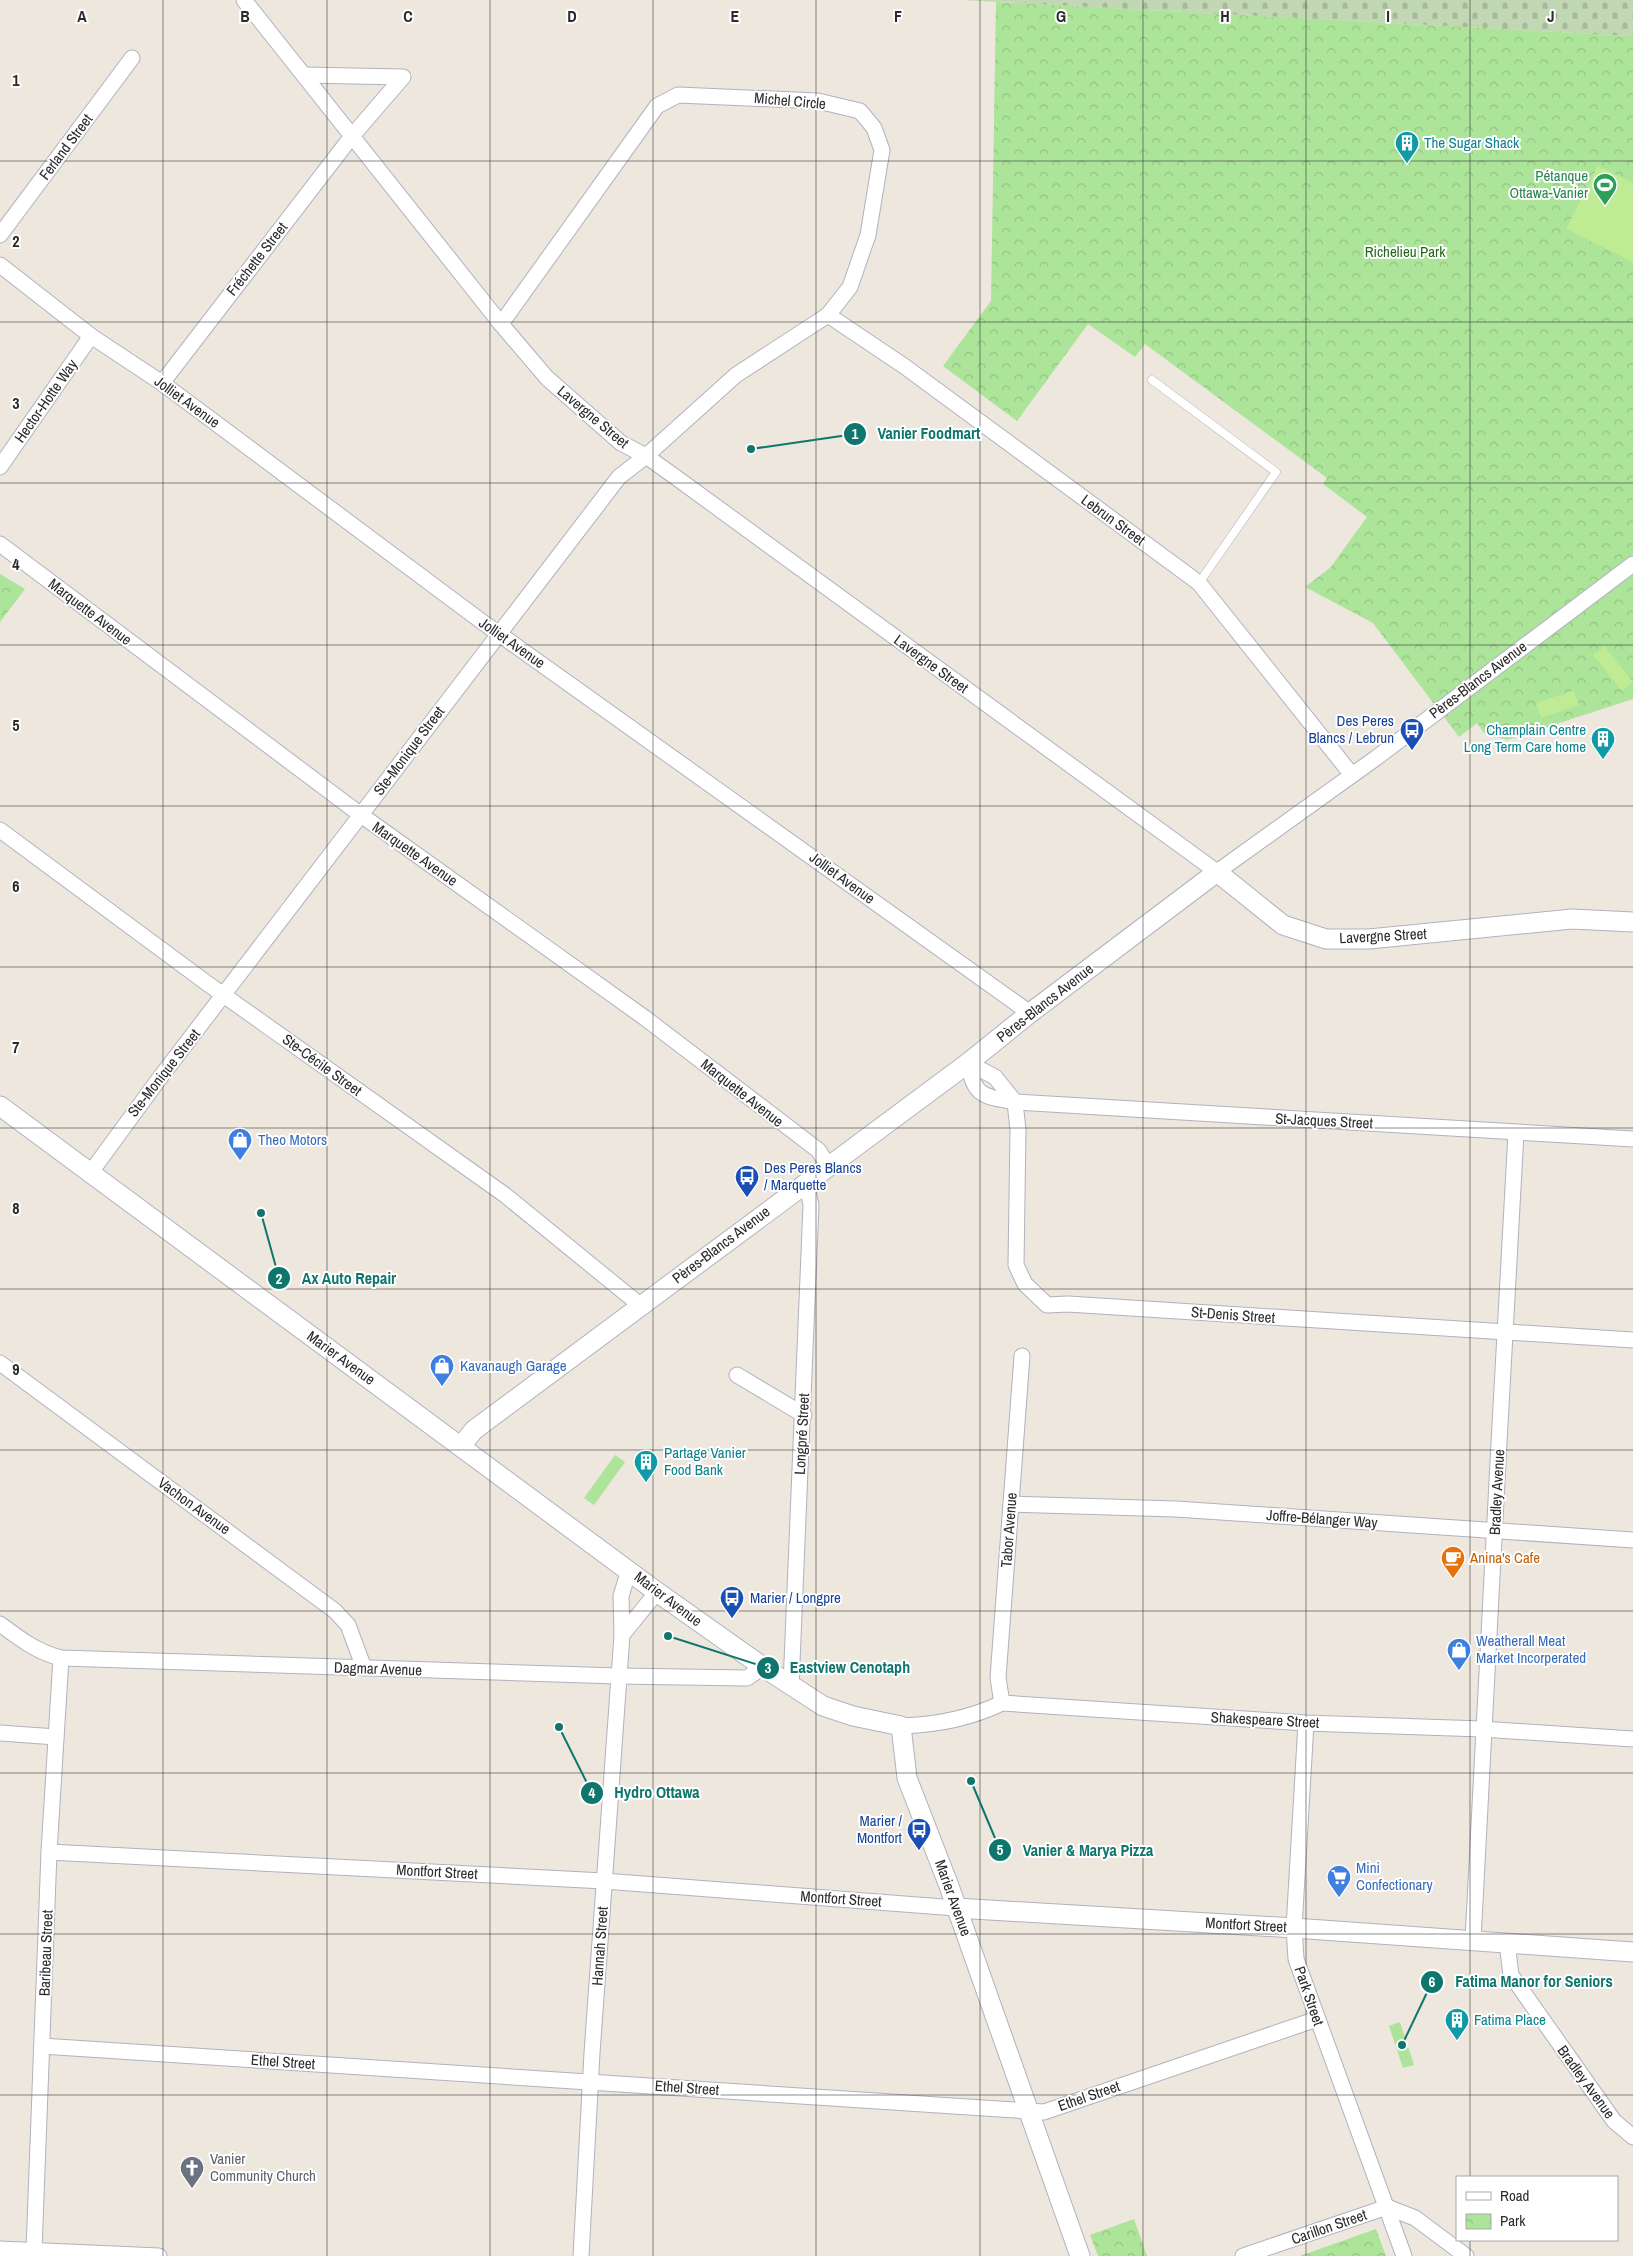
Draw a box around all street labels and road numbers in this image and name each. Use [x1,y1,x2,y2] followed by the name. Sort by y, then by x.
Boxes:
[753,87,827,114] street label: Michel Circle
[34,109,98,184] street label: Ferland Street
[221,217,292,300] street label: Fréchette Street
[9,354,83,447] street label: Hector-Hotte Way
[150,371,224,433] street label: Jolliet Avenue
[553,380,634,453] street label: Lavergne Street
[1077,489,1150,550] street label: Lebrun Street
[44,573,137,650] street label: Marquette Avenue
[475,612,550,673] street label: Jolliet Avenue
[890,629,973,698] street label: Lavergne Street
[1424,636,1531,723] street label: Pères-Blancs Avenue
[368,701,449,800] street label: Ste-Monique Street
[368,816,462,891] street label: Marquette Avenue
[805,847,879,909] street label: Jolliet Avenue
[1339,923,1428,948] street label: Lavergne Street
[992,958,1098,1047] street label: Pères-Blancs Avenue
[122,1024,205,1121] street label: Ste-Monique Street
[278,1029,367,1101] street label: Ste-Cécile Street
[697,1054,788,1132] street label: Marquette Avenue
[1275,1107,1374,1134] street label: St-Jacques Street
[667,1201,774,1288] street label: Pères-Blancs Avenue
[1190,1301,1276,1328] street label: St-Denis Street
[303,1326,380,1390] street label: Marier Avenue
[789,1392,814,1475] street label: Longpré Street
[1484,1448,1509,1535] street label: Bradley Avenue
[154,1472,235,1539] street label: Vachon Avenue
[995,1492,1022,1568] street label: Tabor Avenue
[1266,1504,1379,1533] street label: Joffre-Bélanger Way
[630,1566,707,1631] street label: Marier Avenue
[334,1656,423,1681] street label: Dagmar Avenue
[1210,1706,1320,1733] street label: Shakespeare Street
[930,1857,977,1939] street label: Marier Avenue
[396,1859,479,1884] street label: Montfort Street
[800,1885,883,1912] street label: Montfort Street
[586,1905,613,1986] street label: Hannah Street
[34,1909,58,1996] street label: Baribeau Street
[1205,1912,1288,1937] street label: Montfort Street
[1290,1963,1330,2029] street label: Park Street
[1553,2041,1620,2123] street label: Bradley Avenue
[250,2049,316,2074] street label: Ethel Street
[654,2075,720,2100] street label: Ethel Street
[1055,2075,1123,2116] street label: Ethel Street
[1288,2204,1370,2249] street label: Carillon Street

